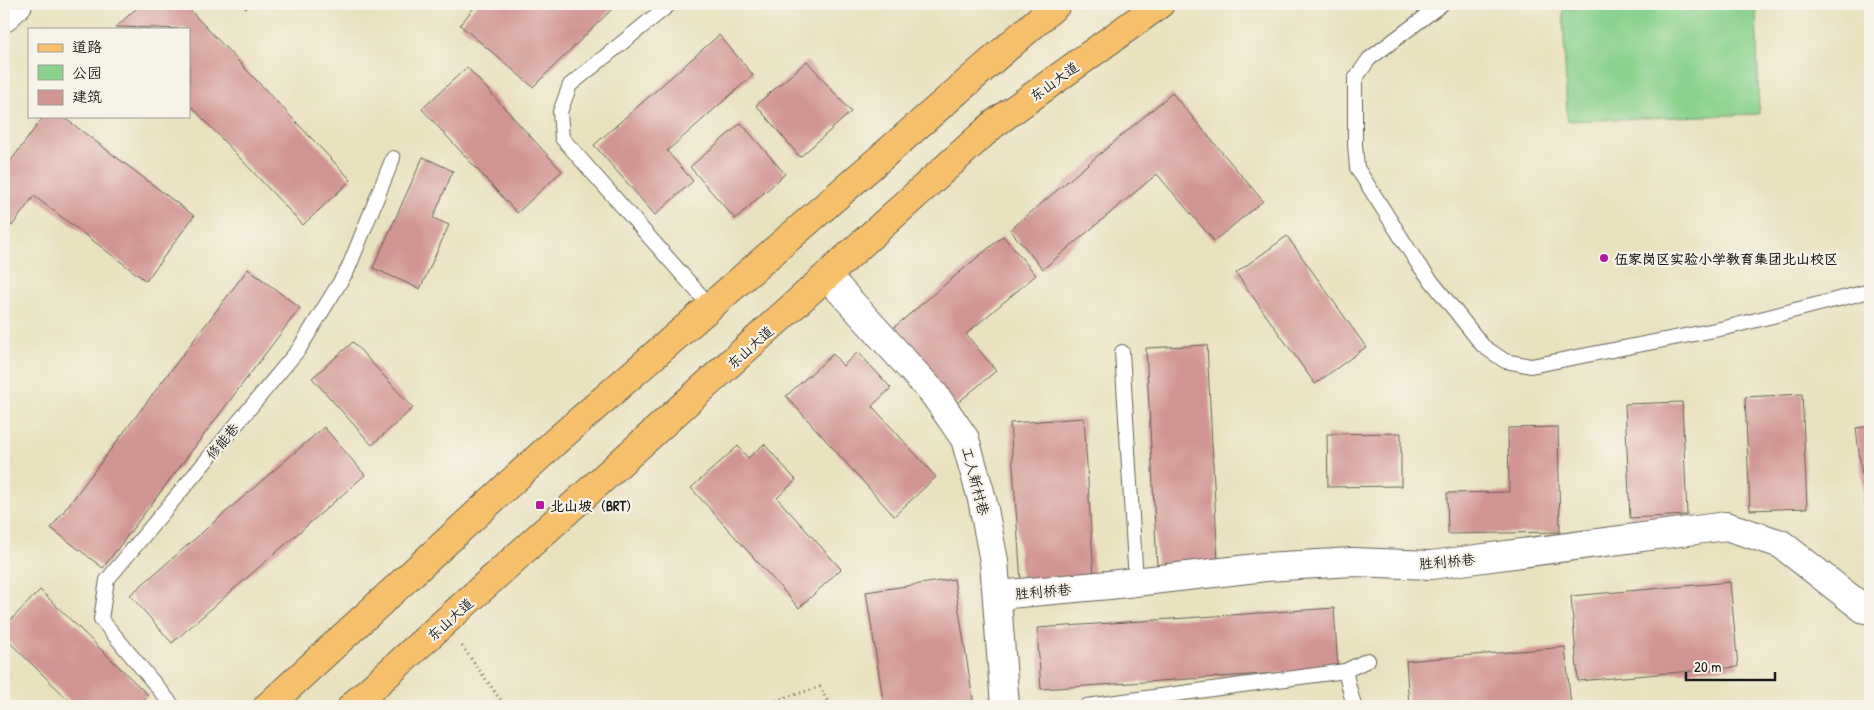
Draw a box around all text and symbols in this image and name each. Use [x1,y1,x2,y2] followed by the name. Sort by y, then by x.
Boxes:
[28,28,190,118] legend
[72,36,102,57] text: 道路
[1026,57,1082,105] street label: 东山大道
[72,62,102,83] text: 公园
[72,86,102,107] text: 建筑
[1614,249,1838,268] place label: 伍家岗区实验小学教育集团北山校区
[1598,252,1610,264] marker: 伍家岗区实验小学教育集团北山校区
[723,321,777,373] street label: 东山大道
[201,418,243,463] street label: 修能巷
[958,445,994,518] street label: 工人新村巷
[550,496,640,515] place label: 北山坡（BRT）
[534,499,546,511] marker: 北山坡（BRT）
[1418,549,1477,573] street label: 胜利桥巷
[1014,579,1073,603] street label: 胜利桥巷
[423,593,477,645] street label: 东山大道
[1686,650,1775,682] scale bar
[1694,656,1721,677] text: 20 m

